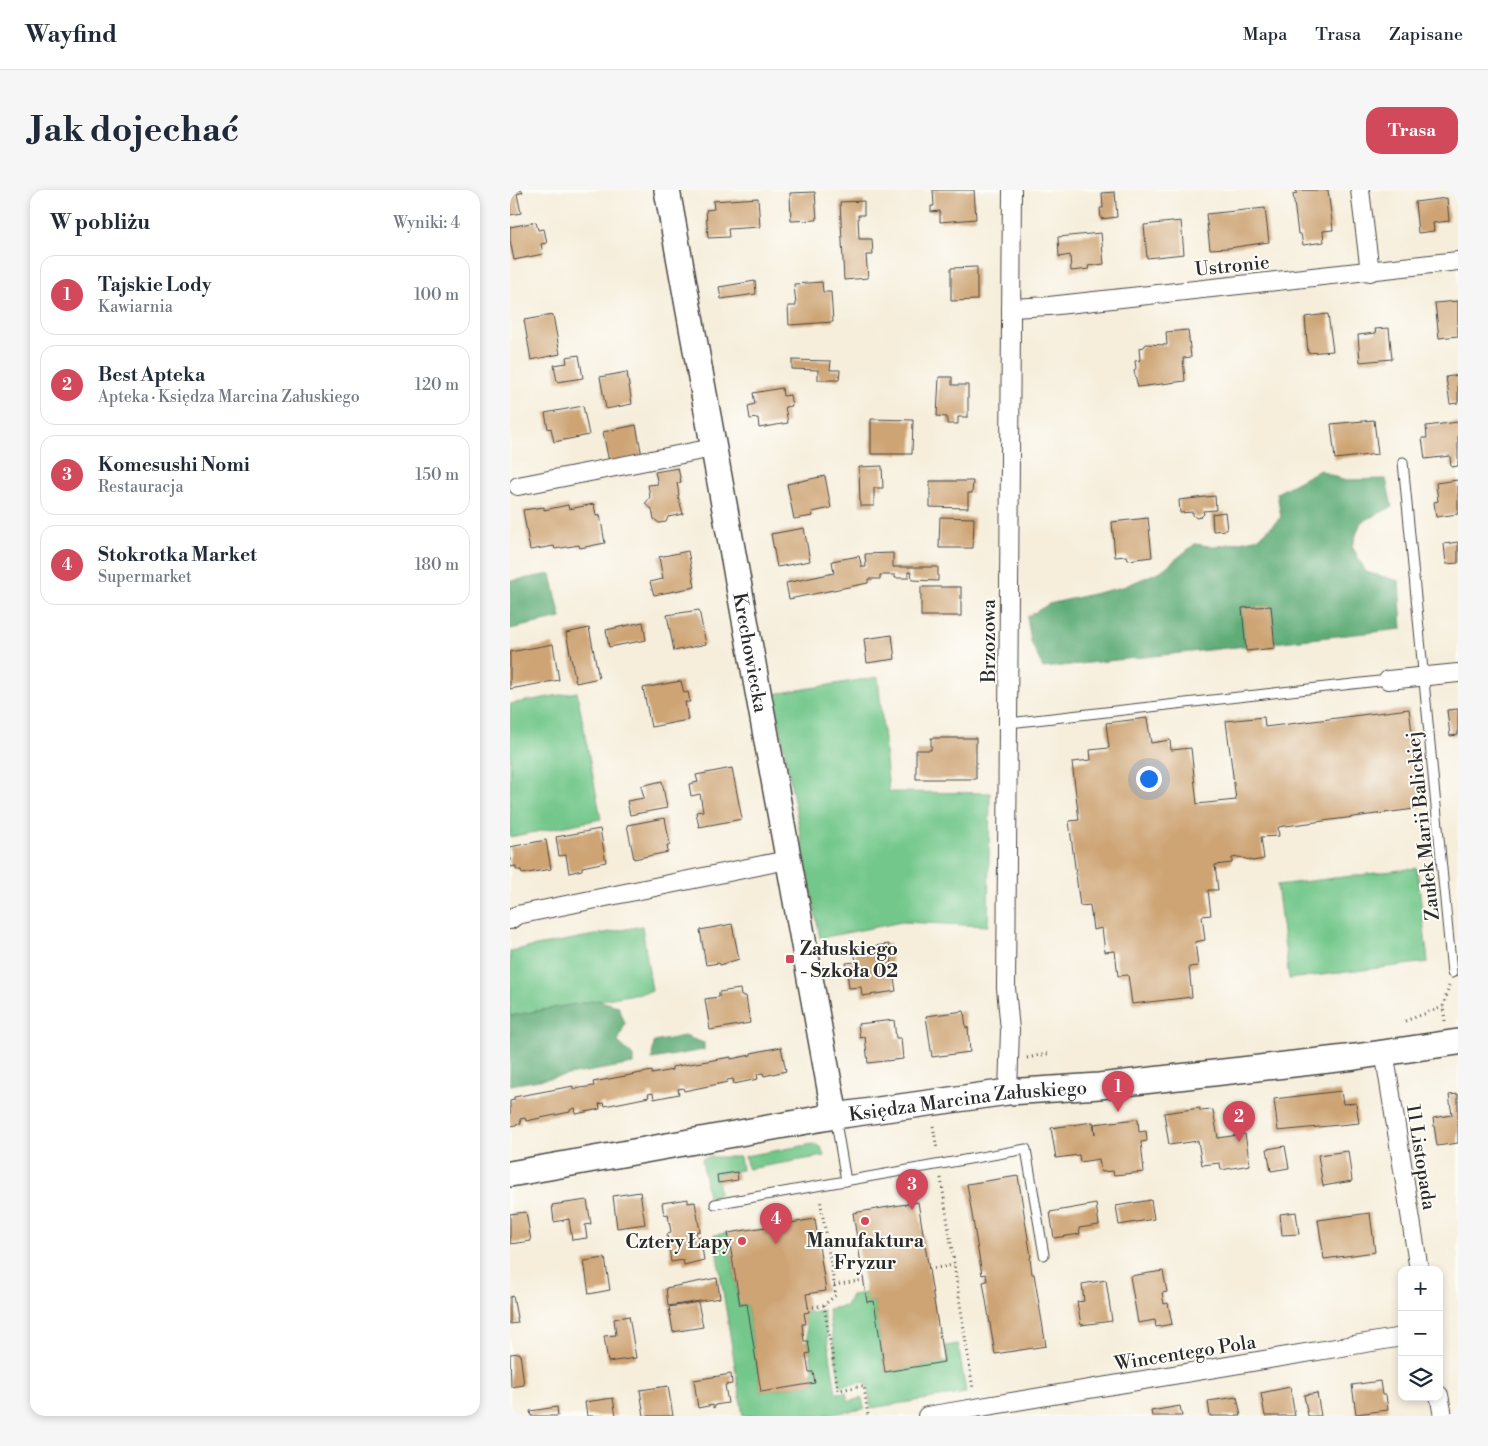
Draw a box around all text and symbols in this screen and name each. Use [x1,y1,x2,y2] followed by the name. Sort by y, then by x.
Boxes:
[25,20,117,50] text: Wayfind
[1243,23,1287,46] text: Mapa
[1315,23,1361,46] text: Trasa
[1389,23,1463,46] text: Zapisane
[1366,107,1458,154] button: Trasa
[30,109,239,152] text: Jak dojechać
[50,210,150,236] text: W pobliżu
[393,213,460,233] text: Wyniki: 4
[1194,250,1271,282] street label: Ustronie
[98,273,212,297] text: Tajskie Lody
[63,285,71,305] text: 1
[414,285,459,305] text: 100 m
[98,297,173,317] text: Kawiarnia
[98,363,205,387] text: Best Apteka
[62,375,72,395] text: 2
[415,375,459,395] text: 120 m
[98,387,360,407] text: Apteka · Księdza Marcina Załuskiego
[98,453,250,477] text: Komesushi Nomi
[62,465,72,485] text: 3
[415,465,459,485] text: 150 m
[98,477,184,497] text: Restauracja
[98,543,257,567] text: Stokrotka Market
[62,555,72,575] text: 4
[415,555,459,575] text: 180 m
[98,567,192,587] text: Supermarket
[727,591,773,715] street label: Krechowiecka
[977,599,1001,684] street label: Brzozowa
[1401,730,1445,922] street label: Zaułek Marii Balickiej
[1136,766,1162,792] your location
[800,937,898,983] place label: Załuskiego - Szkoła 02
[784,953,796,965] marker: Załuskiego - Szkoła 02
[1102,1071,1134,1112] pin: 1
[847,1076,1088,1127] street label: Księdza Marcina Załuskiego
[1223,1101,1255,1142] pin: 2
[1401,1103,1441,1212] street label: 11 Listopada
[896,1169,928,1210] pin: 3
[760,1203,792,1244] pin: 4
[859,1215,871,1227] marker: Manufaktura Fryzur
[806,1229,925,1275] place label: Manufaktura Fryzur
[625,1230,732,1254] place label: Cztery Łapy
[736,1235,748,1247] marker: Cztery Łapy
[1398,1266,1443,1401] map controls
[1398,1266,1443,1311] button: +
[1398,1311,1443,1356] button: −
[1112,1330,1258,1376] street label: Wincentego Pola
[1398,1356,1443,1401] button: layers

